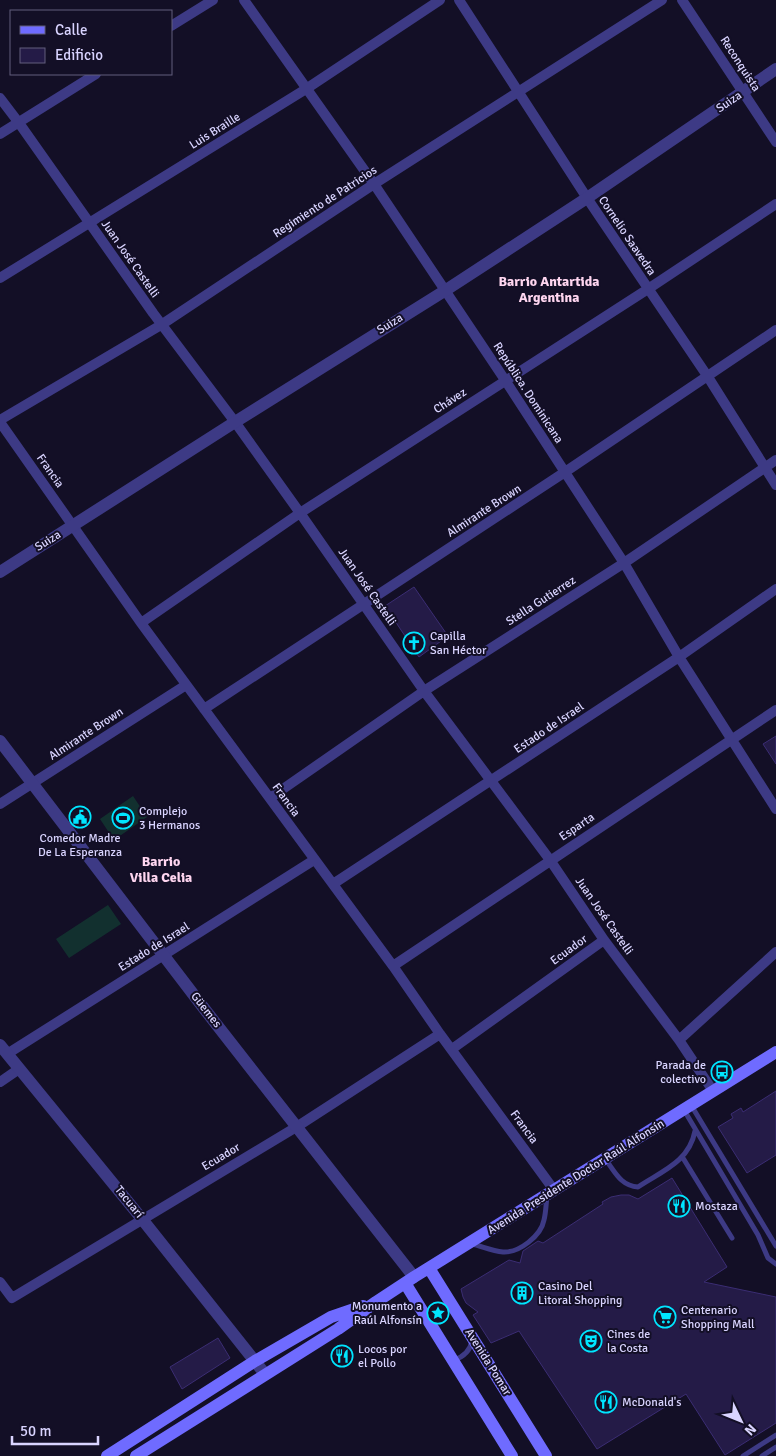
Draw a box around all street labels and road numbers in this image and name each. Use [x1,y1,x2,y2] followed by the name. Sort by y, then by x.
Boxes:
[717,33,763,95] street label: Reconquista
[713,88,745,116] street label: Suiza
[187,109,243,153] street label: Luis Braille
[270,163,380,241] street label: Regimiento de Patricios
[595,193,659,279] street label: Cornelio Saavedra
[98,217,162,301] street label: Juan José Castelli
[374,310,406,338] street label: Suiza
[490,340,566,446] street label: República. Dominicana
[431,385,469,417] street label: Chávez
[33,451,67,491] street label: Francia
[444,481,524,541] street label: Almirante Brown
[32,527,64,555] street label: Suiza
[335,545,399,629] street label: Juan José Castelli
[503,573,579,629] street label: Stella Gutierrez
[511,699,587,757] street label: Estado de Israel
[46,704,126,764] street label: Almirante Brown
[269,780,303,820] street label: Francia
[556,810,598,844] street label: Esparta
[572,874,636,958] street label: Juan José Castelli
[116,919,193,975] street label: Estado de Israel
[548,931,591,968] street label: Ecuador
[187,989,225,1031] street label: Güemes
[507,1107,541,1147] street label: Francia
[485,1116,667,1238] street label: Avenida Presidente Doctor Raúl Alfonsín
[199,1139,243,1174] street label: Ecuador
[111,1183,147,1222] street label: Tacuarí
[461,1326,515,1399] street label: Avenida Pomar

